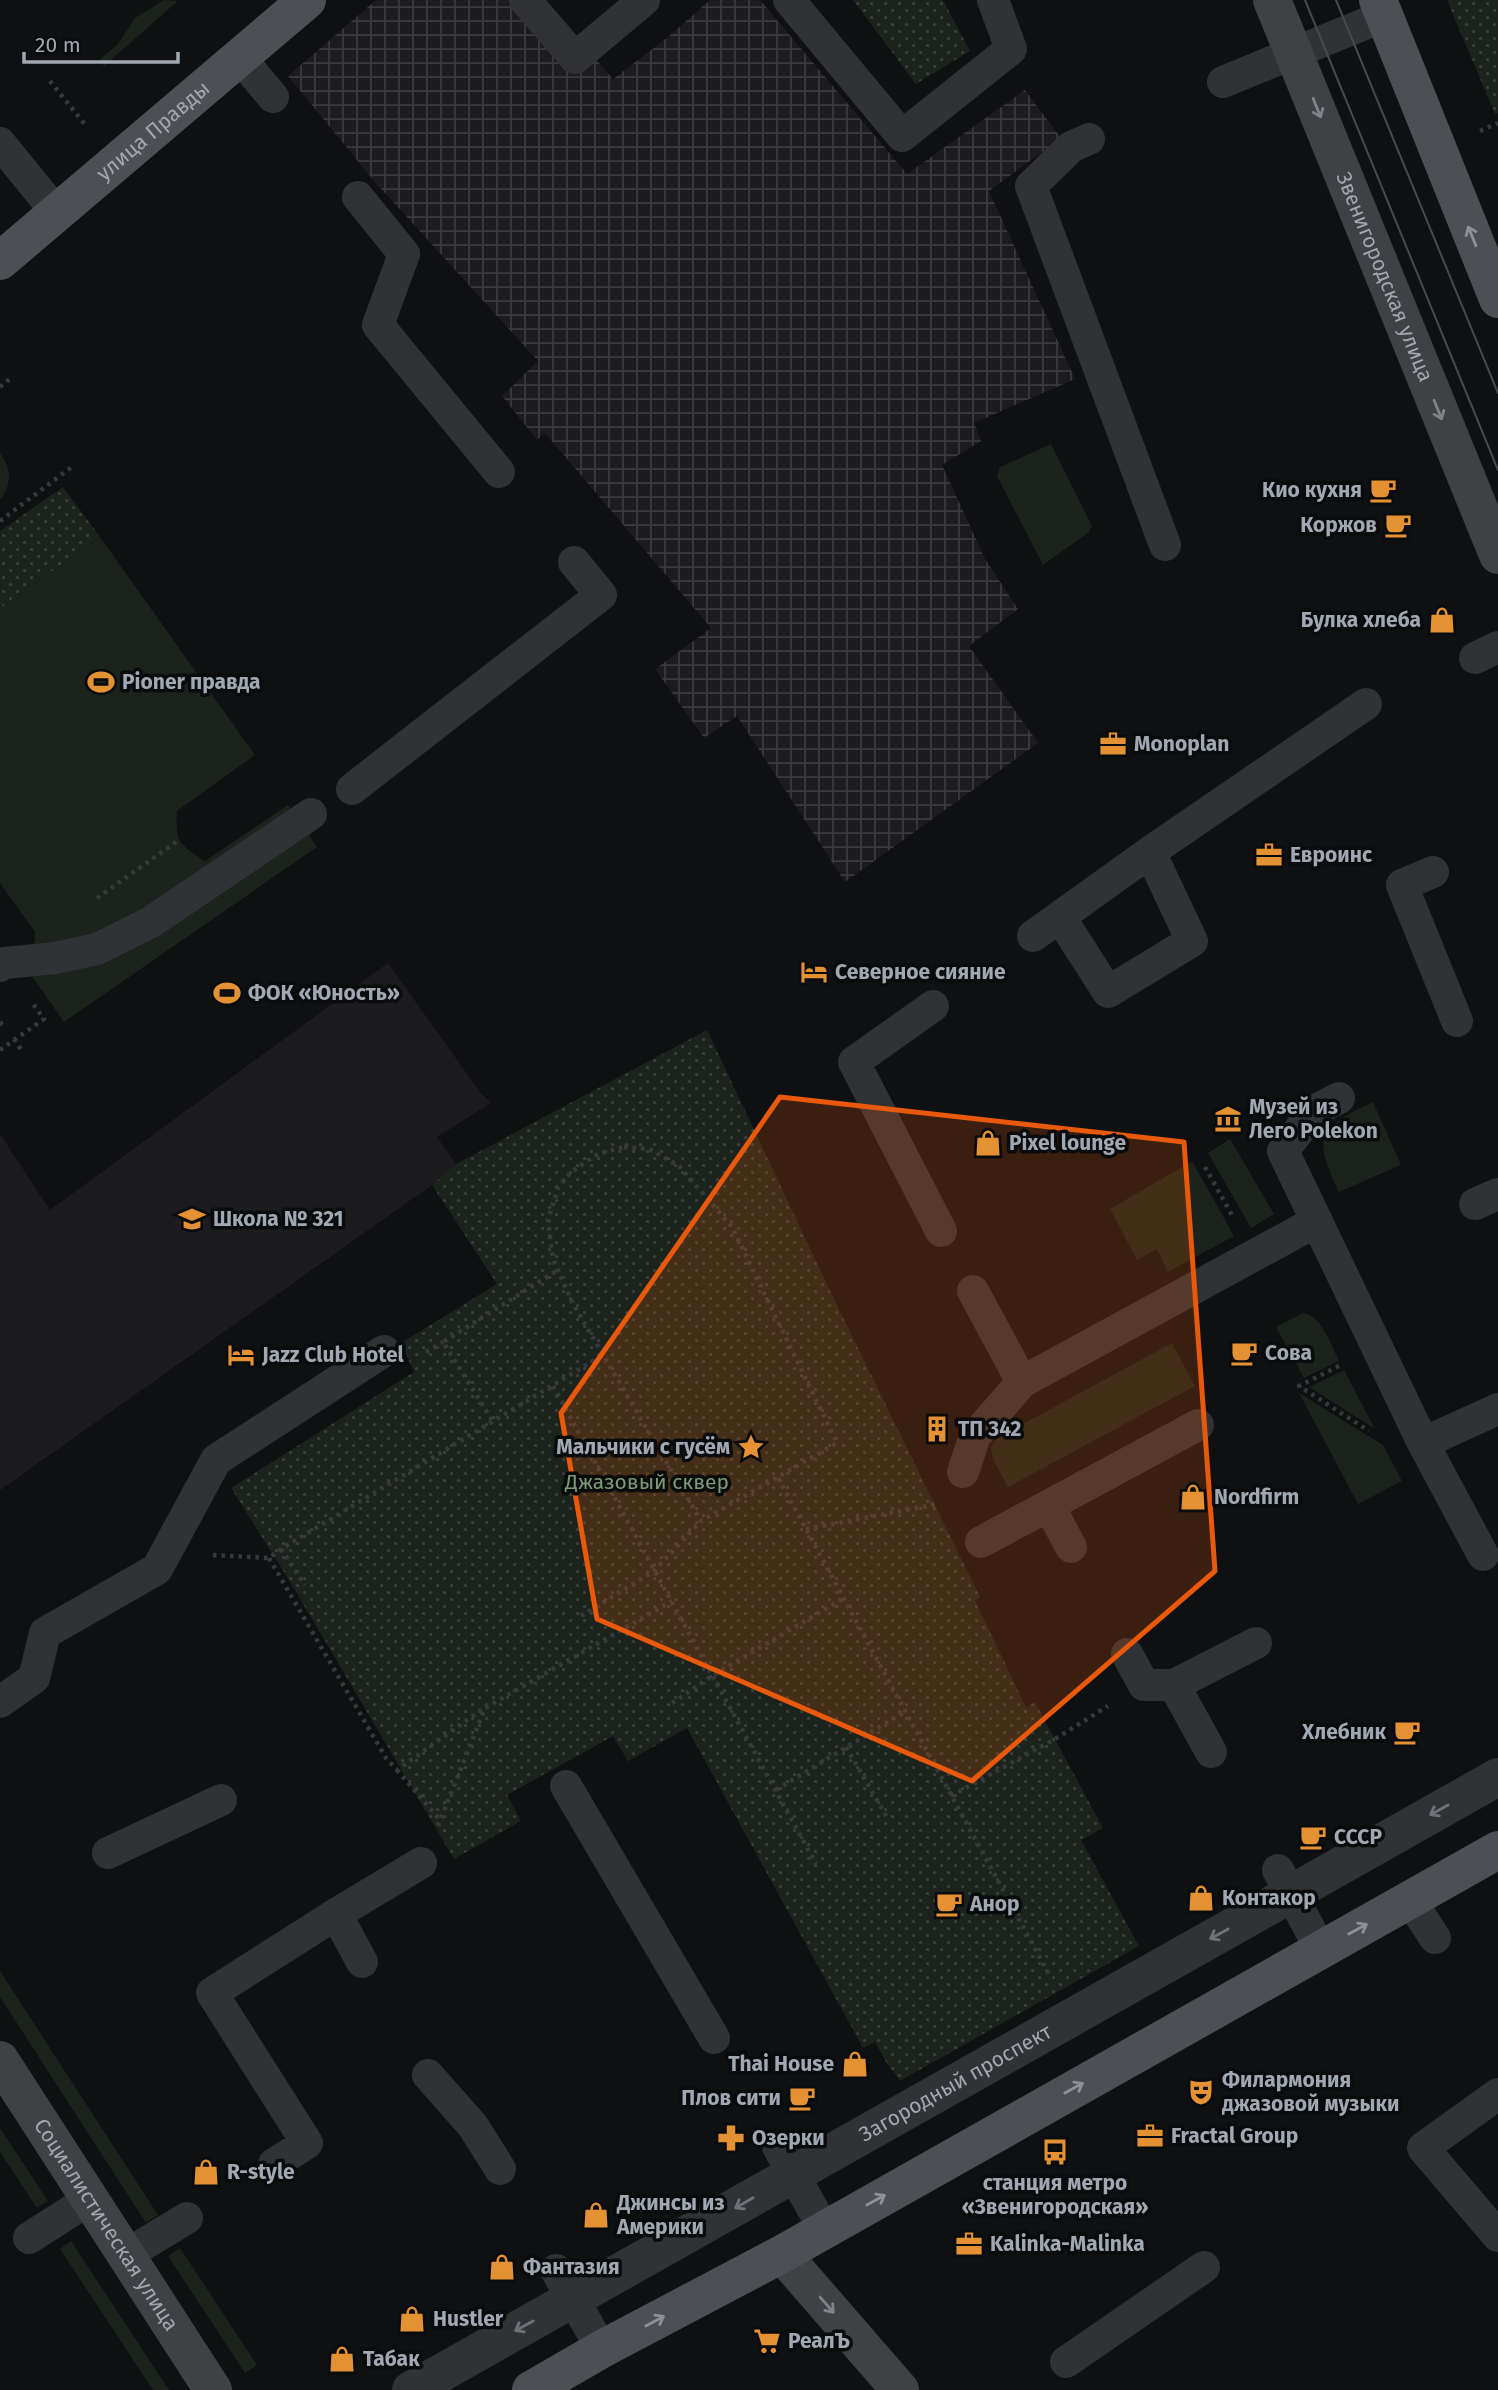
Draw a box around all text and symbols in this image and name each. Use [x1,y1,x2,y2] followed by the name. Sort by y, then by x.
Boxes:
[24,21,178,65] scale bar
[35,32,81,58] text: 20 m
[91,75,215,186] street label: улица Правды
[1311,97,1324,119] one-way arrow
[1330,168,1439,386] street label: Звенигородская улица
[1465,225,1478,247] one-way arrow
[1433,399,1446,421] one-way arrow
[1368,475,1398,505] cafe icon: Кио кухня
[1262,477,1362,503] place label: Кио кухня
[1383,510,1413,540] cafe icon: Коржов
[1300,512,1377,538] place label: Коржов
[1427,605,1457,635] shop icon: Булка хлеба
[1301,607,1421,633] place label: Булка хлеба
[86,667,116,697] sports icon: Pioner правда
[122,669,261,695] place label: Pioner правда
[1098,729,1128,759] office icon: Monoplan
[1134,731,1229,757] place label: Monoplan
[1254,840,1284,870] office icon: Евроинс
[1290,842,1372,868] place label: Евроинс
[799,957,829,987] hotel icon: Северное сияние
[835,959,1006,985] place label: Северное сияние
[212,978,242,1008] sports icon: ФОК «Юность»
[248,980,400,1006] place label: ФОК «Юность»
[1249,1094,1378,1144] place label: Музей из Лего Polekon
[1213,1104,1243,1134] museum icon: Музей из Лего Polekon
[973,1128,1003,1158] shop icon: Pixel lounge
[1009,1130,1126,1156] place label: Pixel lounge
[177,1204,207,1234] school or university icon: Школа № 321
[213,1206,343,1232] place label: Школа № 321
[1229,1338,1259,1368] cafe icon: Сова
[226,1340,256,1370] hotel icon: Jazz Club Hotel
[1265,1340,1312,1366] place label: Сова
[261,1342,405,1368] place label: Jazz Club Hotel
[922,1414,952,1444] building icon: ТП 342
[958,1416,1022,1442] place label: ТП 342
[736,1432,766,1462] place icon: Мальчики с гусём
[556,1434,730,1460] place label: Мальчики с гусём
[564,1469,729,1495] park label: Джазовый сквер
[1178,1482,1208,1512] shop icon: Nordfirm
[1214,1484,1299,1510] place label: Nordfirm
[1392,1717,1422,1747] cafe icon: Хлебник
[1301,1719,1386,1745] place label: Хлебник
[1429,1803,1449,1817] one-way arrow
[1298,1822,1328,1852] cafe icon: СССР
[1334,1824,1382,1850] place label: СССР
[1186,1883,1216,1913] shop icon: Контакор
[1222,1885,1316,1911] place label: Контакор
[934,1889,964,1919] cafe icon: Анор
[969,1891,1020,1917] place label: Анор
[1347,1922,1367,1936] one-way arrow
[1209,1928,1230,1941] one-way arrow
[855,2018,1057,2148] street label: Загородный проспект
[840,2049,870,2079] shop icon: Thai House
[728,2051,834,2077] place label: Thai House
[1222,2067,1399,2117] place label: Филармония джазовой музыки
[1186,2077,1216,2107] theatre icon: Филармония джазовой музыки
[1063,2081,1084,2094] one-way arrow
[787,2083,817,2113] cafe icon: Плов сити
[681,2085,781,2111] place label: Плов сити
[28,2114,184,2336] street label: Социалистическая улица
[1135,2121,1165,2151] office icon: Fractal Group
[716,2123,746,2153] pharmacy icon: Озерки
[1171,2123,1298,2149] place label: Fractal Group
[752,2125,825,2151] place label: Озерки
[1040,2137,1070,2167] bus stop icon: станция метро «Звенигородская»
[191,2157,221,2187] shop icon: R-style
[227,2159,295,2185] place label: R-style
[962,2170,1148,2220] place label: станция метро «Звенигородская»
[616,2190,725,2240] place label: Джинсы из Америки
[865,2193,885,2207] one-way arrow
[734,2196,754,2210] one-way arrow
[581,2200,611,2230] shop icon: Джинсы из Америки
[954,2229,984,2259] office icon: Kalinka-Malinka
[990,2231,1145,2257] place label: Kalinka-Malinka
[487,2252,517,2282] shop icon: Фантазия
[523,2254,620,2280] place label: Фантазия
[819,2296,835,2314] one-way arrow
[397,2304,427,2334] shop icon: Hustler
[433,2306,504,2332] place label: Hustler
[644,2314,664,2328] one-way arrow
[514,2320,535,2333] one-way arrow
[752,2326,782,2356] supermarket icon: РеалЪ
[788,2328,850,2354] place label: РеалЪ
[327,2344,357,2374] shop icon: Табак
[363,2346,420,2372] place label: Табак

